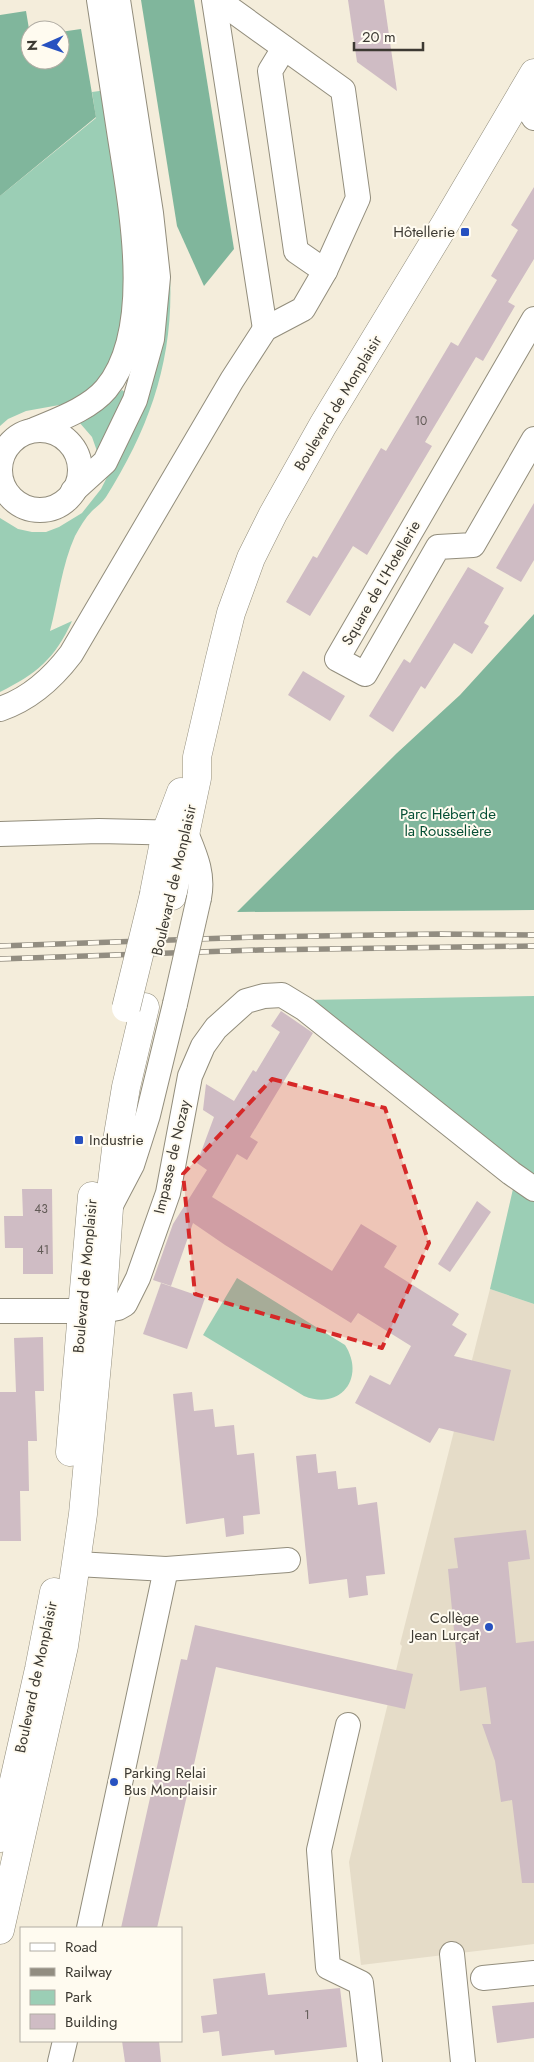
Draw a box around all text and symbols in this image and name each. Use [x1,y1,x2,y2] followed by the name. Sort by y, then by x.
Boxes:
[20,20,70,70] north arrow
[354,20,423,52] scale bar
[362,26,396,48] text: 20 m
[22,40,42,51] text: N
[393,221,455,243] place label: Hôtellerie
[459,226,471,238] marker: Hôtellerie
[289,330,388,475] street label: Boulevard de Monplaisir
[415,412,427,430] house number: 10
[336,516,426,650] street label: Square de L'Hotellerie
[146,801,202,958] street label: Boulevard de Monplaisir
[400,803,496,842] park label: Parc Hébert de la Rousselière
[148,1097,196,1216] street label: Impasse de Nozay
[89,1129,144,1151] place label: Industrie
[73,1134,85,1146] marker: Industrie
[67,1197,103,1354] street label: Boulevard de Monplaisir
[34,1200,48,1218] house number: 43
[37,1241,49,1259] house number: 41
[9,1598,63,1755] street label: Boulevard de Monplaisir
[409,1607,479,1646] place label: Collège Jean Lurçat
[483,1621,495,1633] marker: Collège Jean Lurçat
[124,1762,218,1801] place label: Parking Relai Bus Monplaisir
[108,1776,120,1788] marker: Parking Relai Bus Monplaisir
[20,1927,182,2042] legend
[65,1936,97,1958] text: Road
[65,1961,112,1983] text: Railway
[65,1986,92,2008] text: Park
[304,2006,310,2024] house number: 1
[65,2011,117,2033] text: Building

